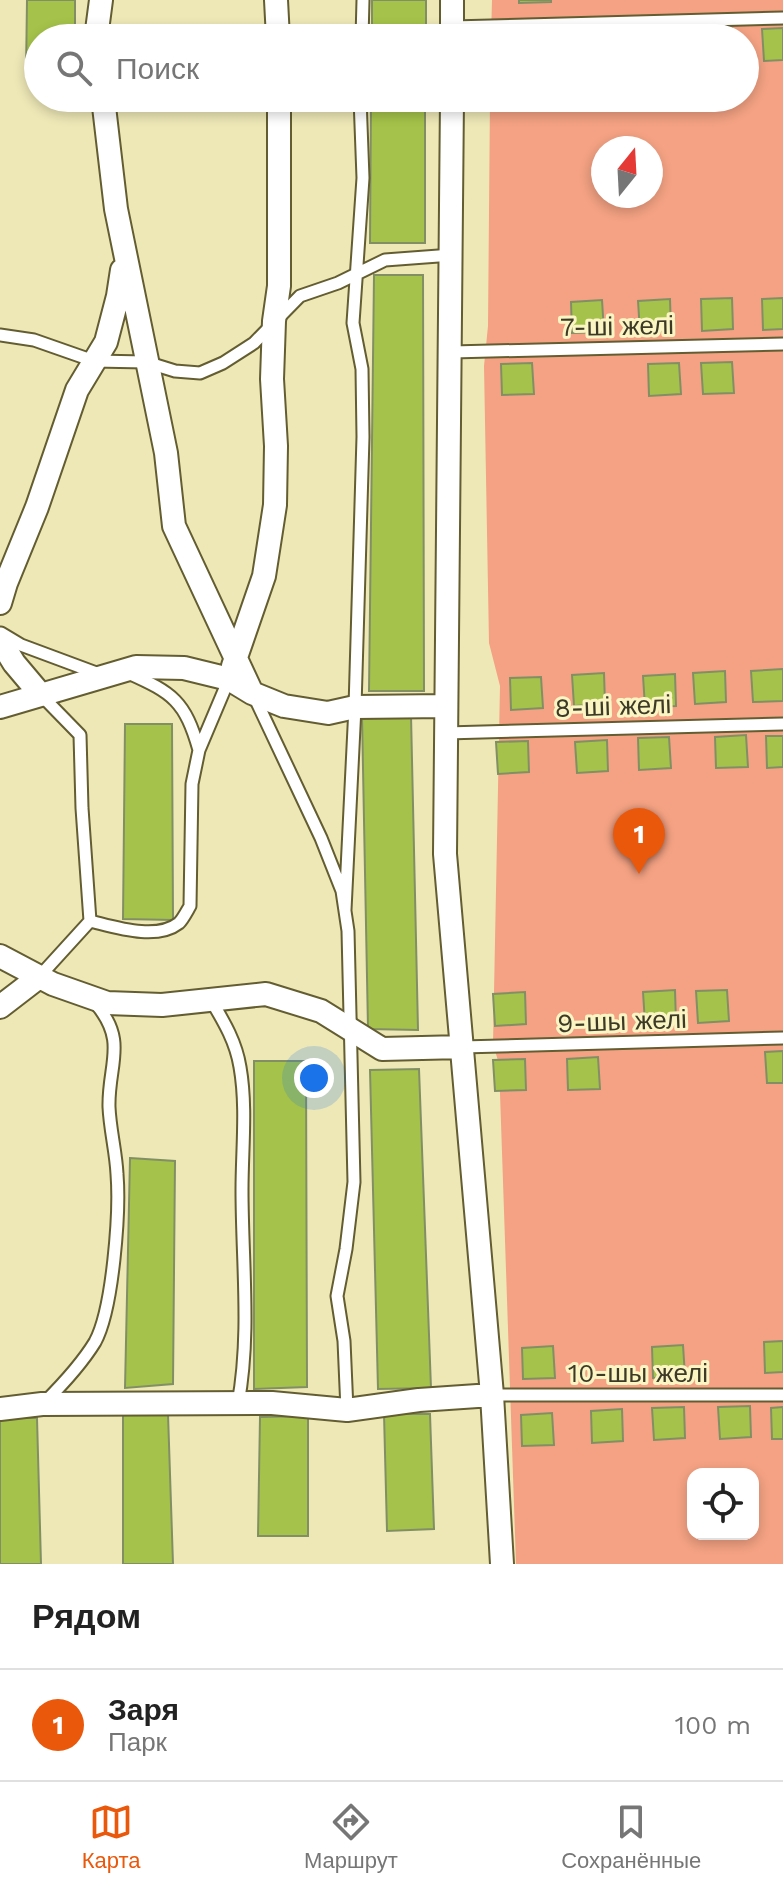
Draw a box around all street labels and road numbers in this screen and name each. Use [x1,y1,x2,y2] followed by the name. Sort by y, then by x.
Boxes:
[560,310,674,342] street label: 7-ші желі
[554,689,672,723] street label: 8-ші желі
[557,1004,687,1038] street label: 9-шы желі
[568,1358,708,1388] street label: 10-шы желі

